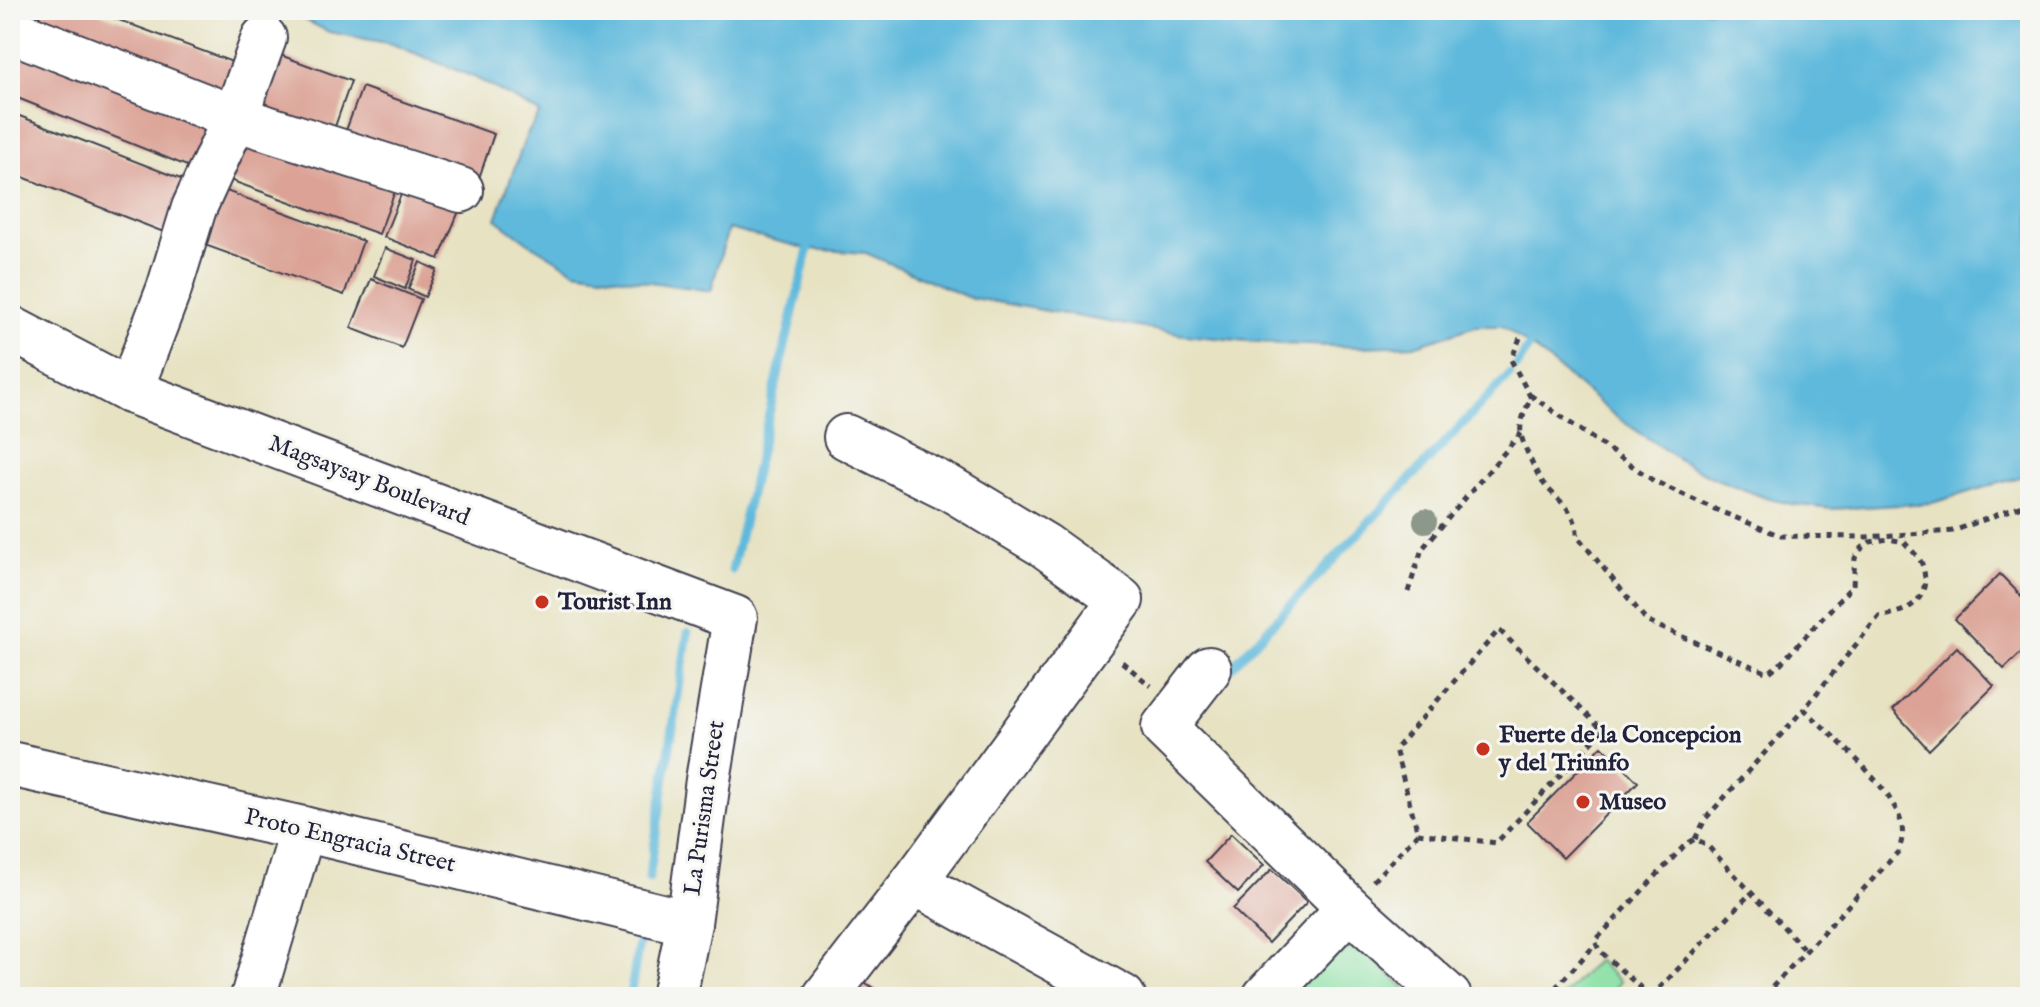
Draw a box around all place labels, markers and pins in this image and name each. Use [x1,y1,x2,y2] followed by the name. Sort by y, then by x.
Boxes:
[557,587,672,618] place label: Tourist Inn
[533,593,551,611] marker: Tourist Inn
[1498,720,1742,779] place label: Fuerte de la Concepcion y del Triunfo
[1474,740,1492,758] marker: Fuerte de la Concepcion y del Triunfo
[1599,787,1666,818] place label: Museo
[1574,793,1592,811] marker: Museo

